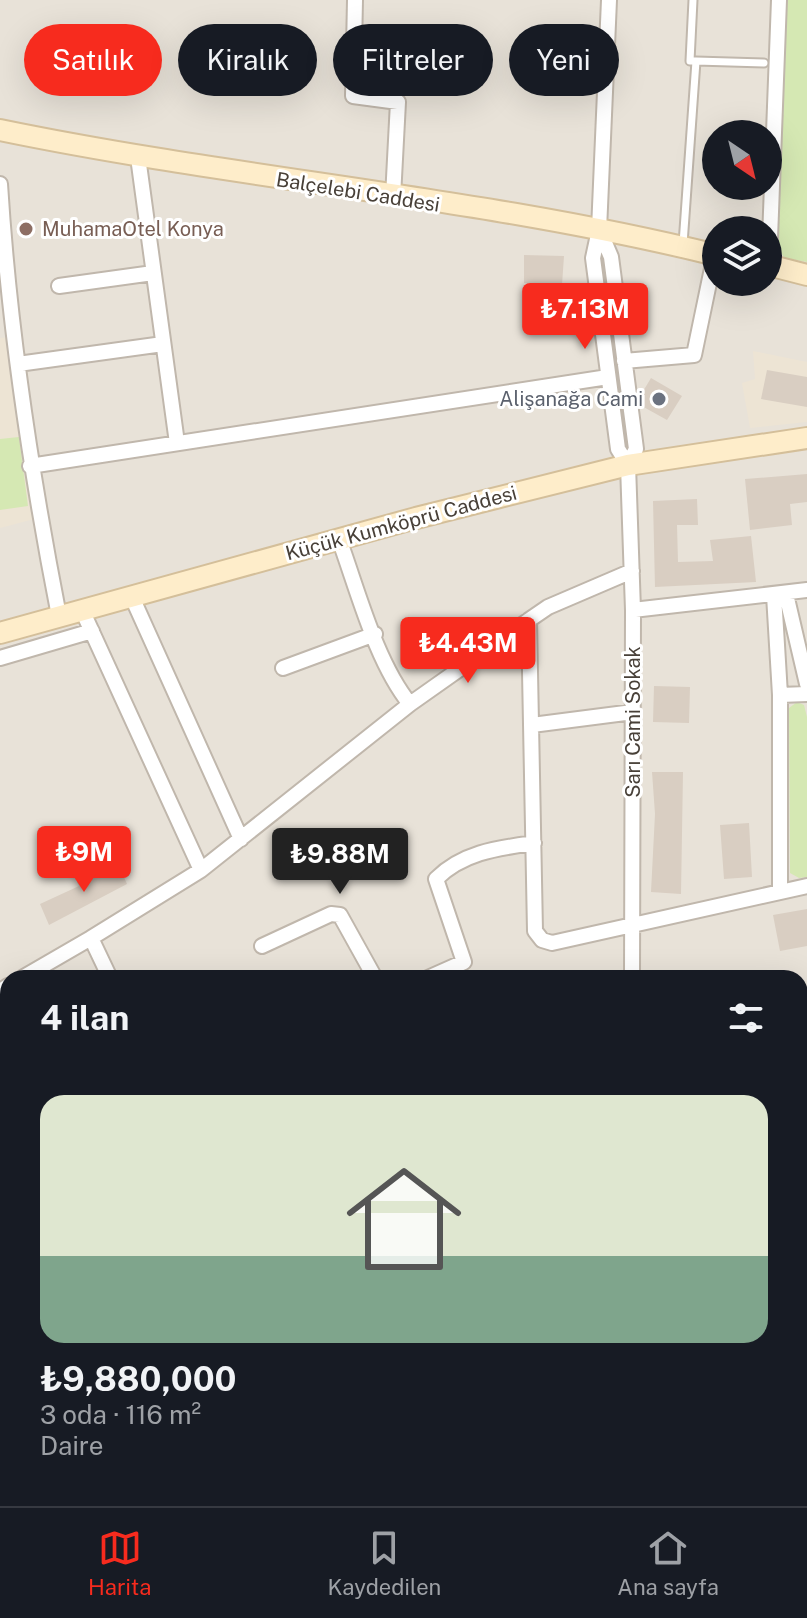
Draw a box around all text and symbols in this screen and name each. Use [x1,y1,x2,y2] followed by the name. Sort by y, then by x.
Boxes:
[24,24,162,96] chip: Satılık
[178,24,317,96] chip: Kiralık
[333,24,493,96] chip: Filtreler
[509,24,619,96] chip: Yeni
[702,120,782,200] north arrow
[702,120,782,296] map controls
[274,167,442,217] street label: Balçelebi Caddesi
[702,216,782,296] button: layers
[42,217,224,241] place label: MuhamaOtel Konya
[17,220,35,238] marker: MuhamaOtel Konya
[520,283,650,351] pin: ₺7.13M
[540,293,630,324] text: ₺7.13M
[499,387,643,411] place label: Alişanağa Cami
[650,390,668,408] marker: Alişanağa Cami
[283,481,519,565] street label: Küçük Kumköprü Caddesi
[403,617,533,685] pin: ₺4.43M
[418,627,518,658] text: ₺4.43M
[621,646,645,798] street label: Sarı Cami Sokak
[45,826,123,894] pin: ₺9M
[275,828,405,896] pin: ₺9.88M
[55,836,113,867] text: ₺9M
[290,838,390,869] text: ₺9.88M
[724,996,768,1040] icon: filters
[40,998,130,1038] text: 4 ilan
[332,1147,476,1291] icon: home
[40,1359,236,1399] text: ₺9,880,000
[40,1399,201,1430] text: 3 oda · 116 m²
[40,1430,104,1461] text: Daire
[88,1526,152,1600] tab: Harita
[328,1526,441,1600] tab: Kaydedilen
[617,1526,719,1600] tab: Ana sayfa

